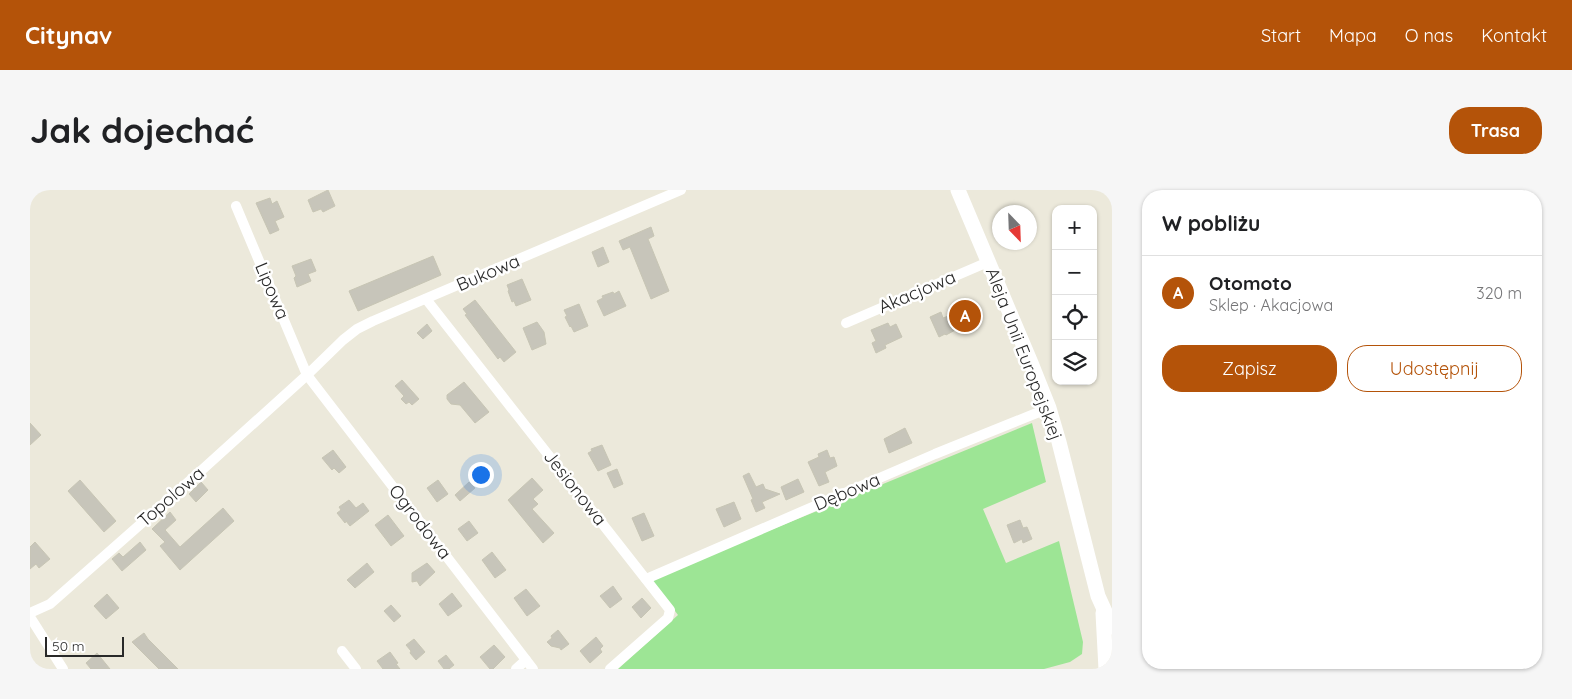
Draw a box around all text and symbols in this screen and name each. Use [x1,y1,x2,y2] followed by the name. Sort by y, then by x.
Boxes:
[25,20,112,50] text: Citynav
[1261,24,1301,47] text: Start
[1329,24,1377,47] text: Mapa
[1405,24,1453,47] text: O nas
[1481,24,1547,47] text: Kontakt
[1449,107,1542,154] button: Trasa
[30,108,254,152] text: Jak dojechać
[992,205,1037,250] north arrow
[1052,205,1097,385] map controls
[1052,205,1097,250] button: +
[1162,210,1260,236] text: W pobliżu
[453,249,523,296] street label: Bukowa
[1052,250,1097,295] button: −
[250,259,295,323] street label: Lipowa
[981,264,1068,443] street label: Aleja Unii Europejskiej
[875,265,959,318] street label: Akacjowa
[1209,271,1292,295] text: Otomoto
[1173,283,1183,303] text: A
[1476,283,1522,303] text: 320 m
[1052,295,1097,340] button: locate
[1209,295,1333,315] text: Sklep · Akacjowa
[949,297,981,335] pin: A
[1052,340,1097,385] button: layers
[1162,345,1337,392] button: Zapisz
[1347,345,1522,392] button: Udostępnij
[539,445,612,530] street label: Jesionowa
[133,461,209,532] street label: Topolowa
[468,462,494,488] your location
[810,467,883,516] street label: Dębowa
[384,480,457,564] street label: Ogrodowa
[45,634,124,657] scale bar
[52,637,85,655] text: 50 m

